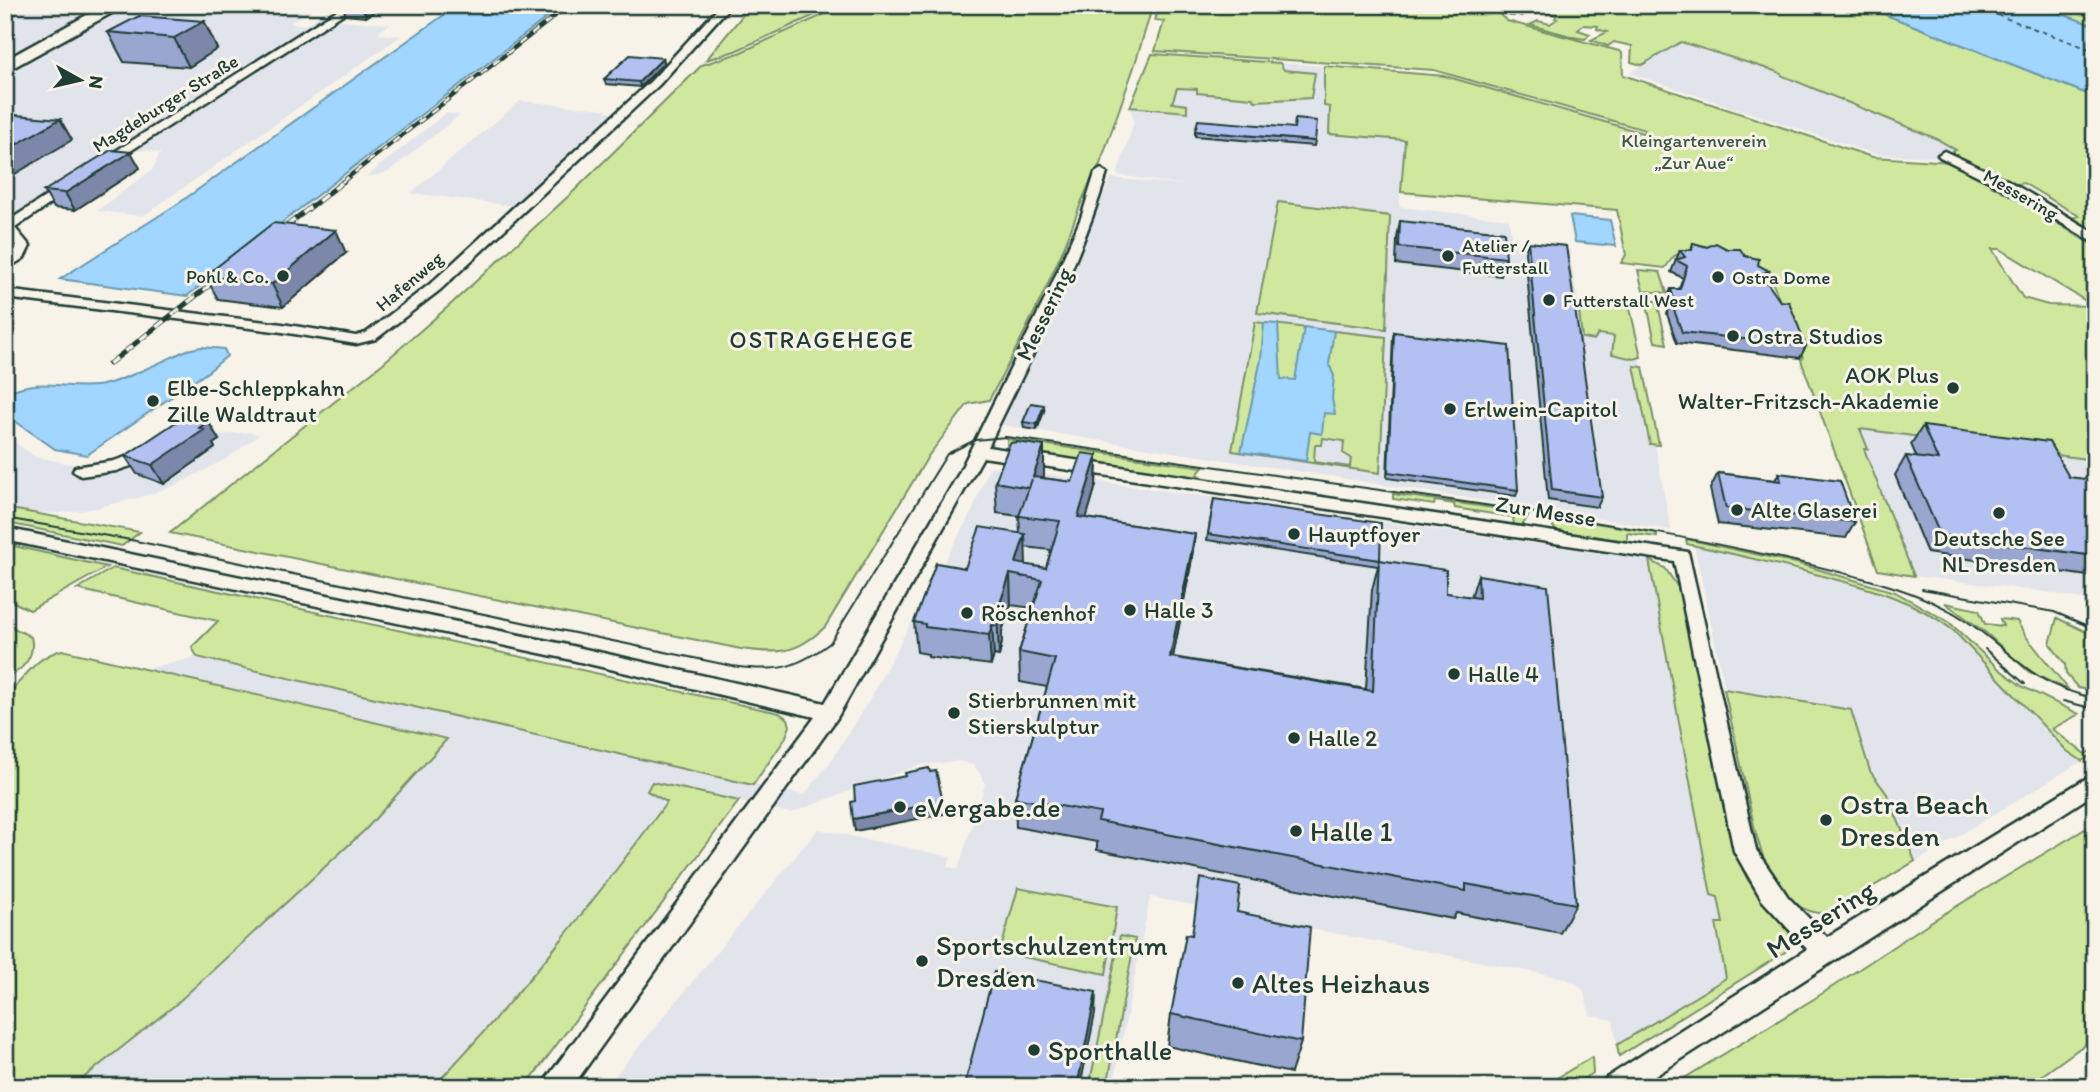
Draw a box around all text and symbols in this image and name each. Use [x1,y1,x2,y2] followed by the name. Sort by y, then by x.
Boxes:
[46,46,116,116] north arrow
[88,49,242,158] street label: Magdeburger Straße
[84,74,109,90] text: N
[1621,129,1767,174] park label: Kleingartenverein „Zur Aue“
[1979,164,2063,225] street label: Messering
[1462,234,1549,279] place label: Atelier / Futterstall
[371,246,448,316] street label: Hafenweg
[1440,248,1456,264] marker: Atelier / Futterstall
[1009,263,1079,365] street label: Messering
[186,265,269,288] place label: Pohl & Co.
[1732,266,1830,289] place label: Ostra Dome
[275,268,291,284] marker: Pohl & Co.
[1710,269,1726,285] marker: Ostra Dome
[1563,289,1694,312] place label: Futterstall West
[1541,292,1557,308] marker: Futterstall West
[1747,322,1883,350] place label: Ostra Studios
[729,325,915,354] district label: OSTRAGEHEGE
[1725,328,1741,344] marker: Ostra Studios
[1678,361,1939,415] place label: AOK Plus Walter-Fritzsch-Akademie
[167,374,345,428] place label: Elbe-Schleppkahn Zille Waldtraut
[1945,380,1961,396] marker: AOK Plus Walter-Fritzsch-Akademie
[145,393,161,409] marker: Elbe-Schleppkahn Zille Waldtraut
[1464,395,1618,423] place label: Erlwein-Capitol
[1442,401,1458,417] marker: Erlwein-Capitol
[1494,489,1598,533] street label: Zur Messe
[1751,496,1878,524] place label: Alte Glaserei
[1729,502,1745,518] marker: Alte Glaserei
[1991,505,2007,521] marker: Deutsche See NL Dresden
[1308,520,1420,548] place label: Hauptfoyer
[1933,524,2065,578] place label: Deutsche See NL Dresden
[1286,526,1302,542] marker: Hauptfoyer
[1144,596,1214,624] place label: Halle 3
[981,599,1096,627] place label: Röschenhof
[1122,602,1138,618] marker: Halle 3
[959,605,975,621] marker: Röschenhof
[1468,660,1539,688] place label: Halle 4
[1446,666,1462,682] marker: Halle 4
[968,686,1137,740] place label: Stierbrunnen mit Stierskulptur
[946,705,962,721] marker: Stierbrunnen mit Stierskulptur
[1308,724,1377,752] place label: Halle 2
[1286,730,1302,746] marker: Halle 2
[1840,787,1989,853] place label: Ostra Beach Dresden
[914,790,1061,824] place label: eVergabe.de
[892,799,908,815] marker: eVergabe.de
[1818,812,1834,828] marker: Ostra Beach Dresden
[1310,814,1392,848] place label: Halle 1
[1288,823,1304,839] marker: Halle 1
[1759,872,1881,966] street label: Messering
[936,928,1168,994] place label: Sportschulzentrum Dresden
[914,953,930,969] marker: Sportschulzentrum Dresden
[1252,966,1430,1000] place label: Altes Heizhaus
[1230,975,1246,991] marker: Altes Heizhaus
[1048,1033,1172,1067] place label: Sporthalle
[1026,1042,1042,1058] marker: Sporthalle

